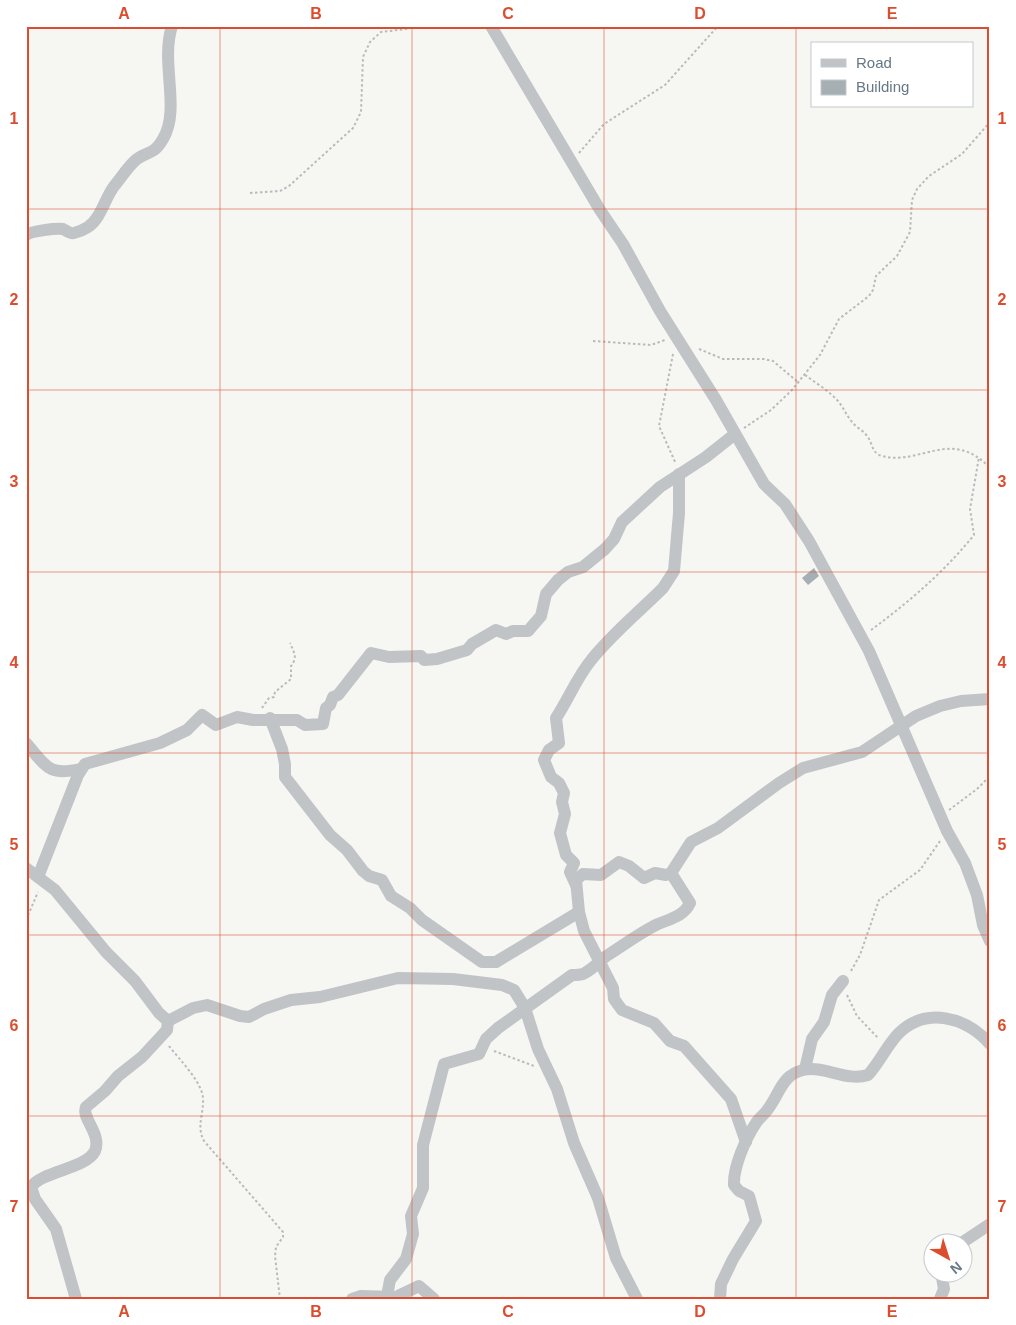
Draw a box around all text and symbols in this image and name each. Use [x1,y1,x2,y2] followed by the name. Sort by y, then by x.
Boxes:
[118,5,130,22] text: A
[310,5,322,22] text: B
[502,5,514,22] text: C
[694,5,706,22] text: D
[887,5,898,22] text: E
[811,42,974,108] legend
[856,54,892,71] text: Road
[856,78,909,95] text: Building
[10,110,19,127] text: 1
[998,110,1007,127] text: 1
[10,291,19,308] text: 2
[998,291,1007,308] text: 2
[10,473,19,490] text: 3
[998,473,1007,490] text: 3
[10,654,19,671] text: 4
[998,654,1007,671] text: 4
[10,836,19,853] text: 5
[998,836,1007,853] text: 5
[10,1017,19,1034] text: 6
[998,1017,1007,1034] text: 6
[10,1198,19,1215] text: 7
[998,1198,1007,1215] text: 7
[924,1232,974,1282] north arrow
[947,1259,965,1278] text: N
[118,1303,130,1320] text: A
[310,1303,322,1320] text: B
[502,1303,514,1320] text: C
[694,1303,706,1320] text: D
[887,1303,898,1320] text: E

